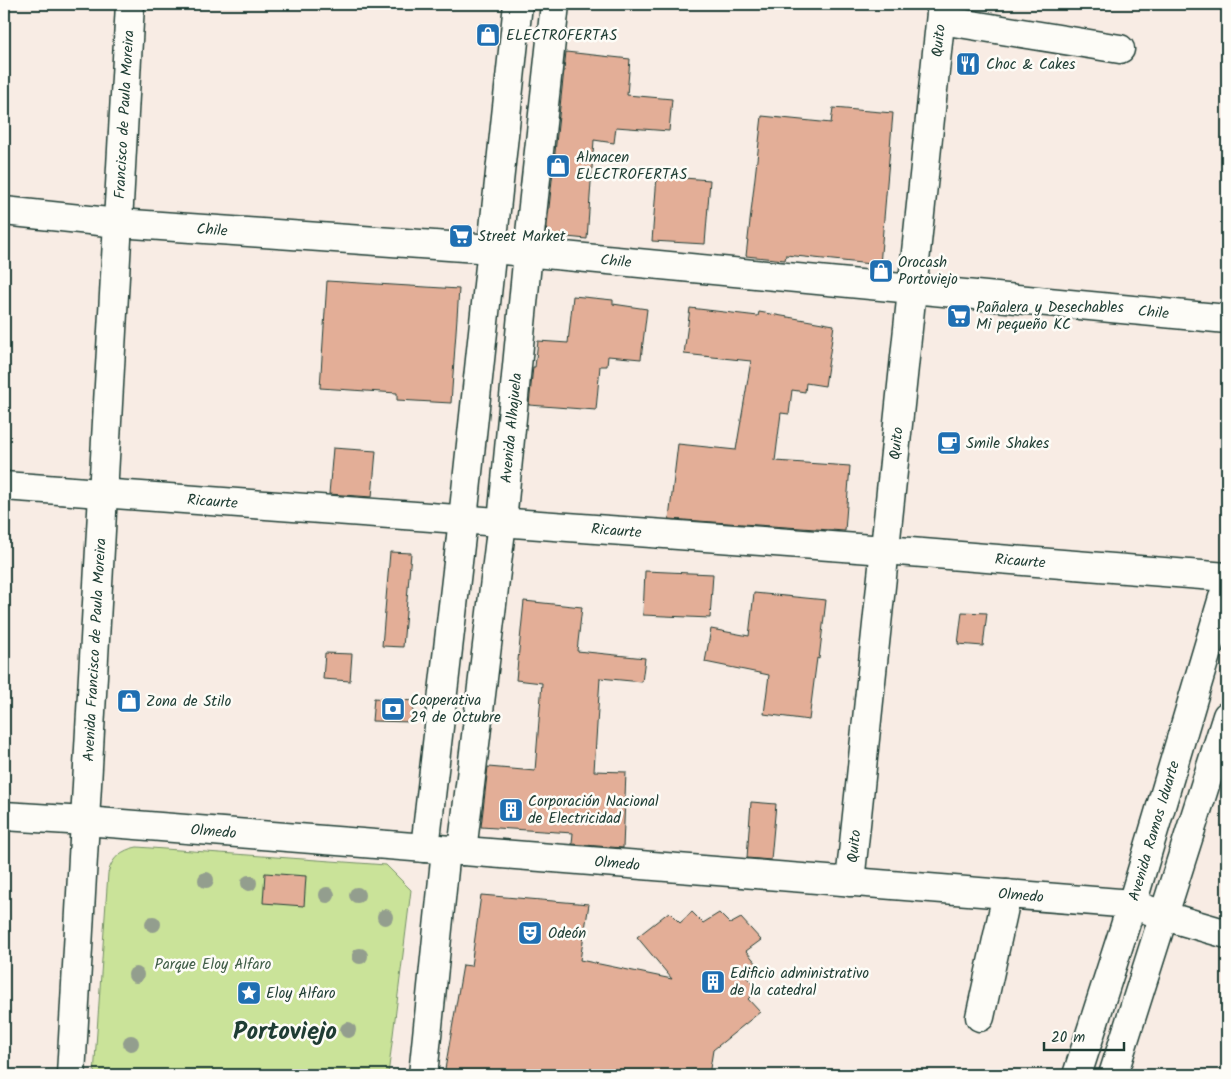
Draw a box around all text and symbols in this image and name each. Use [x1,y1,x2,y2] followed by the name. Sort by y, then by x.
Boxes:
[475,22,501,48] shop icon: ELECTROFERTAS
[926,23,953,58] street label: Quito
[506,24,617,48] place label: ELECTROFERTAS
[108,29,142,200] street label: Francisco de Paula Moreira
[955,51,981,77] restaurant icon: Choc & Cakes
[986,53,1076,77] place label: Choc & Cakes
[576,146,687,187] place label: Almacen ELECTROFERTAS
[545,153,571,179] shop icon: Almacen ELECTROFERTAS
[196,217,229,244] street label: Chile
[448,223,474,249] supermarket icon: Street Market
[478,225,566,249] place label: Street Market
[599,248,633,275] street label: Chile
[898,251,958,292] place label: Orocash Portoviejo
[868,258,894,284] shop icon: Orocash Portoviejo
[976,296,1124,337] place label: Pañalera y Desechables Mi pequeño KC
[1137,300,1170,326] street label: Chile
[946,303,972,329] supermarket icon: Pañalera y Desechables Mi pequeño KC
[495,372,529,484] street label: Avenida Alhajuela
[883,426,911,461] street label: Quito
[936,430,962,456] cafe icon: Smile Shakes
[966,432,1050,456] place label: Smile Shakes
[186,488,239,516] street label: Ricaurte
[590,518,643,545] street label: Ricaurte
[77,537,114,762] street label: Avenida Francisco de Paula Moreira
[994,548,1047,576] street label: Ricaurte
[116,688,142,714] shop icon: Zona de Stilo
[410,689,501,730] place label: Cooperativa 29 de Octubre
[146,690,231,714] place label: Zona de Stilo
[380,696,406,722] bank icon: Cooperativa 29 de Octubre
[1123,758,1187,904] street label: Avenida Ramos Iduarte
[528,790,659,831] place label: Corporación Nacional de Electricidad
[498,797,524,823] building icon: Corporación Nacional de Electricidad
[190,818,237,846] street label: Olmedo
[841,828,868,864] street label: Quito
[593,850,641,878] street label: Olmedo
[997,882,1045,910] street label: Olmedo
[517,920,543,946] theatre icon: Odeón
[548,922,586,946] place label: Odeón
[155,953,272,977] park label: Parque Eloy Alfaro
[730,962,869,1003] place label: Edificio administrativo de la catedral
[700,969,726,995] building icon: Edificio administrativo de la catedral
[236,980,262,1006] place icon: Eloy Alfaro
[266,982,336,1006] place label: Eloy Alfaro
[233,1012,337,1052] district label: Portoviejo
[1044,1019,1124,1051] scale bar
[1051,1026,1085,1050] text: 20 m

